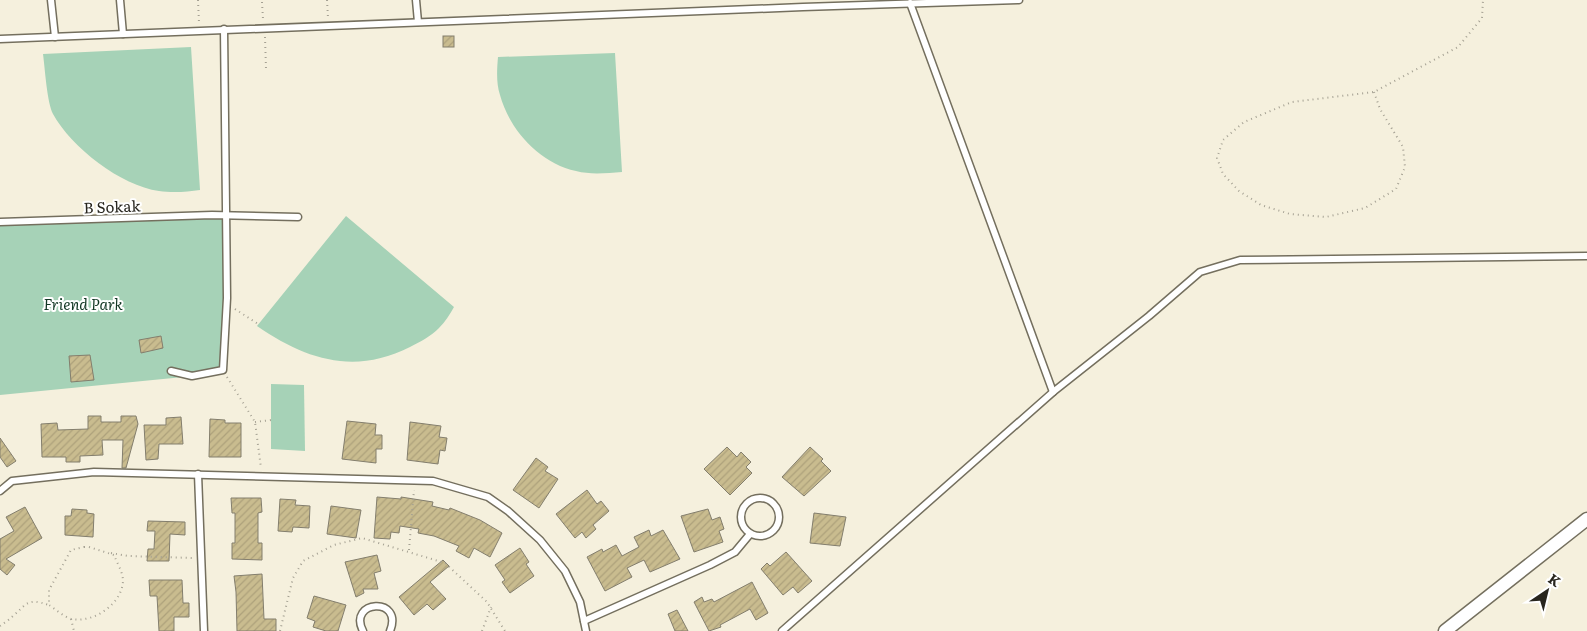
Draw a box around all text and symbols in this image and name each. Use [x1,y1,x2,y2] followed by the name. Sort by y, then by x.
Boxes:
[83,193,142,218] street label: B Sokak
[43,292,123,315] park label: Friend Park
[1522,566,1572,616] north arrow
[1545,568,1565,591] text: K

